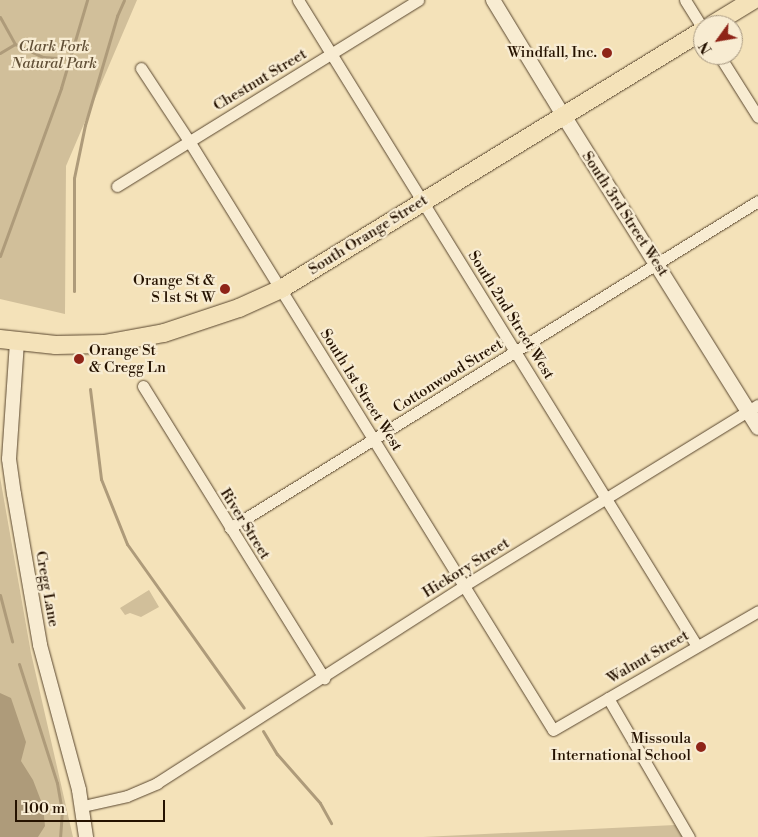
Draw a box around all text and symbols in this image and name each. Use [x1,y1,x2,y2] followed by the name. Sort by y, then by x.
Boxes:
[693,15,743,65] north arrow
[11,37,97,72] park label: Clark Fork Natural Park
[696,38,717,57] text: N
[507,44,597,62] place label: Windfall, Inc.
[210,45,310,115] street label: Chestnut Street
[601,47,613,59] marker: Windfall, Inc.
[578,148,672,280] street label: South 3rd Street West
[305,191,431,279] street label: South Orange Street
[464,247,558,383] street label: South 2nd Street West
[133,271,215,306] place label: Orange St & S 1st St W
[219,283,231,295] marker: Orange St & S 1st St W
[316,326,406,454] street label: South 1st Street West
[390,335,506,417] street label: Cottonwood Street
[89,341,166,376] place label: Orange St & Cregg Ln
[73,353,85,365] marker: Orange St & Cregg Ln
[216,485,274,563] street label: River Street
[419,534,513,602] street label: Hickory Street
[31,550,63,628] street label: Cregg Lane
[604,626,692,688] street label: Walnut Street
[551,729,691,764] place label: Missoula International School
[695,741,707,753] marker: Missoula International School
[18,790,168,822] scale bar
[23,799,65,818] text: 100 m

